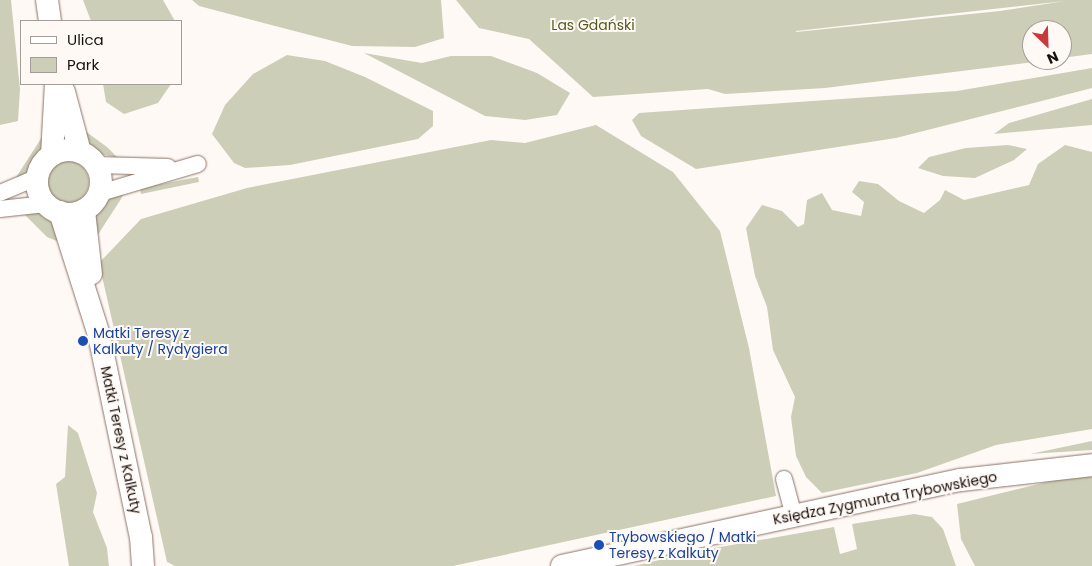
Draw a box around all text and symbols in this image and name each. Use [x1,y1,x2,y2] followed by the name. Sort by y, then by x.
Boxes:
[551,17,635,33] park label: Las Gdański
[20,20,182,85] legend
[1022,20,1072,70] north arrow
[67,29,104,50] text: Ulica
[1044,47,1062,69] text: N
[67,54,99,75] text: Park
[93,325,228,358] place label: Matki Teresy z Kalkuty / Rydygiera
[77,335,89,347] marker: Matki Teresy z Kalkuty / Rydygiera
[97,365,145,515] street label: Matki Teresy z Kalkuty
[771,468,999,528] street label: Księdza Zygmunta Trybowskiego
[609,529,756,562] place label: Trybowskiego / Matki Teresy z Kalkuty
[593,539,605,551] marker: Trybowskiego / Matki Teresy z Kalkuty

